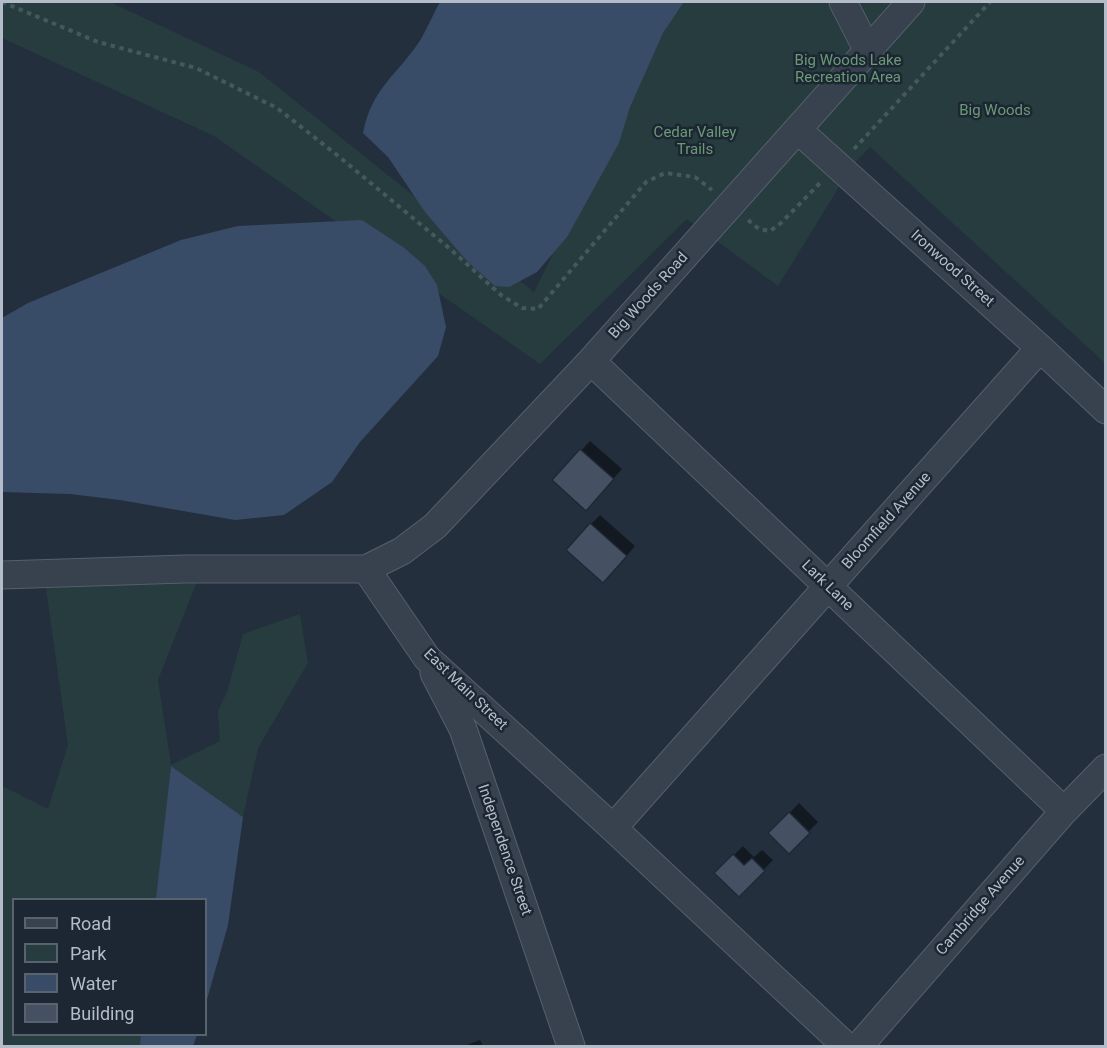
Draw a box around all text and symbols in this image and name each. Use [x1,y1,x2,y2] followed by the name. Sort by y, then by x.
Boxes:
[795,52,901,87] park label: Big Woods Lake Recreation Area
[959,102,1031,120] park label: Big Woods
[654,124,736,159] park label: Cedar Valley Trails
[907,227,997,311] street label: Ironwood Street
[606,249,692,343] street label: Big Woods Road
[839,469,935,573] street label: Bloomfield Avenue
[797,557,857,615] street label: Lark Lane
[419,645,511,735] street label: East Main Street
[473,782,535,918] street label: Independence Street
[933,853,1029,959] street label: Cambridge Avenue
[12,898,207,1036] legend
[70,913,111,934] text: Road
[70,943,106,964] text: Park
[70,973,117,994] text: Water
[70,1003,134,1024] text: Building

